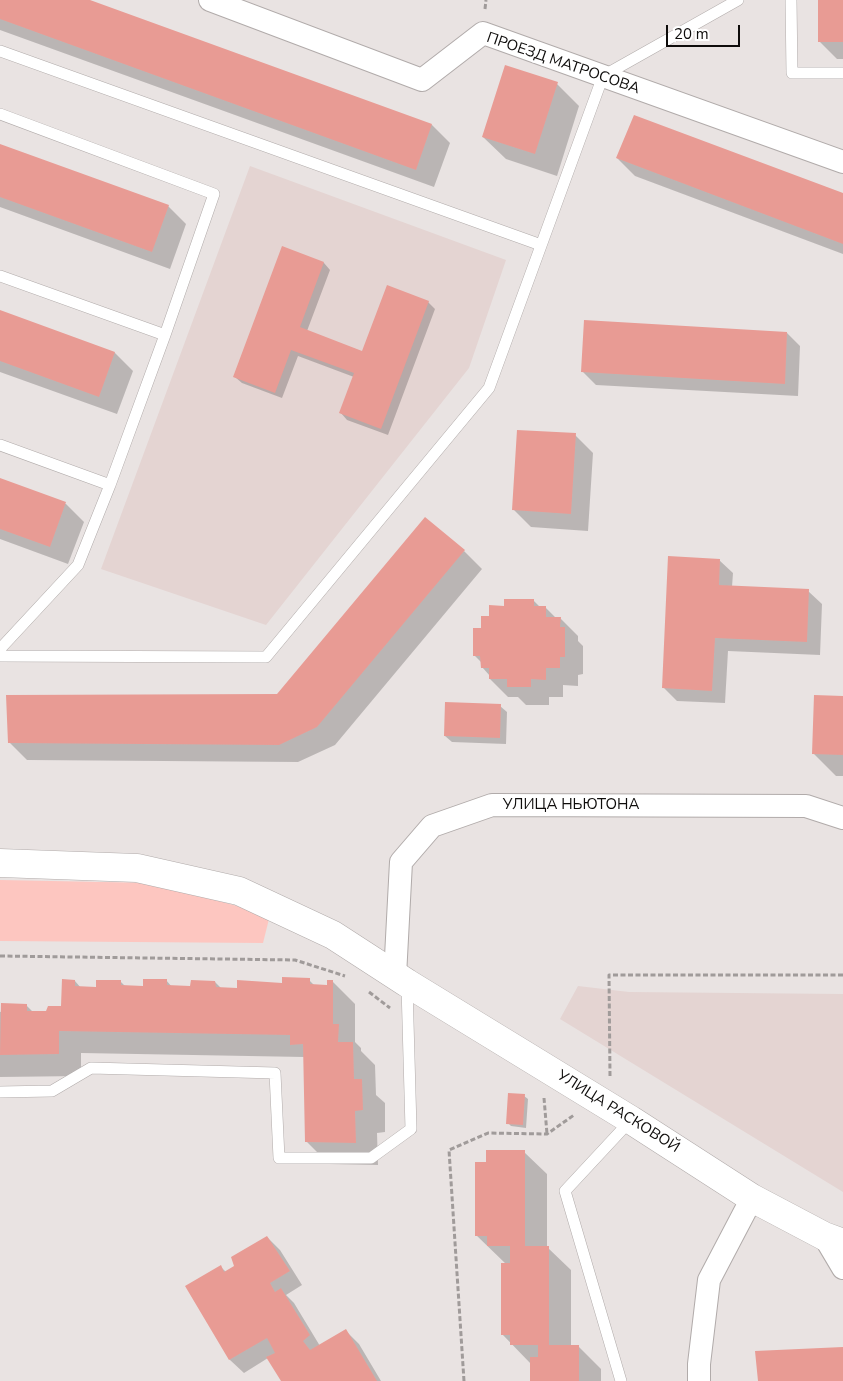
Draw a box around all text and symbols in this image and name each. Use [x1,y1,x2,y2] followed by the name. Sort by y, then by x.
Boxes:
[668,15,742,47] scale bar
[674,24,709,44] text: 20 m
[484,29,642,99] street label: ПРОЕЗД МАТРОСОВА
[503,796,639,814] street label: УЛИЦА НЬЮТОНА
[553,1067,683,1157] street label: УЛИЦА РАСКОВОЙ

